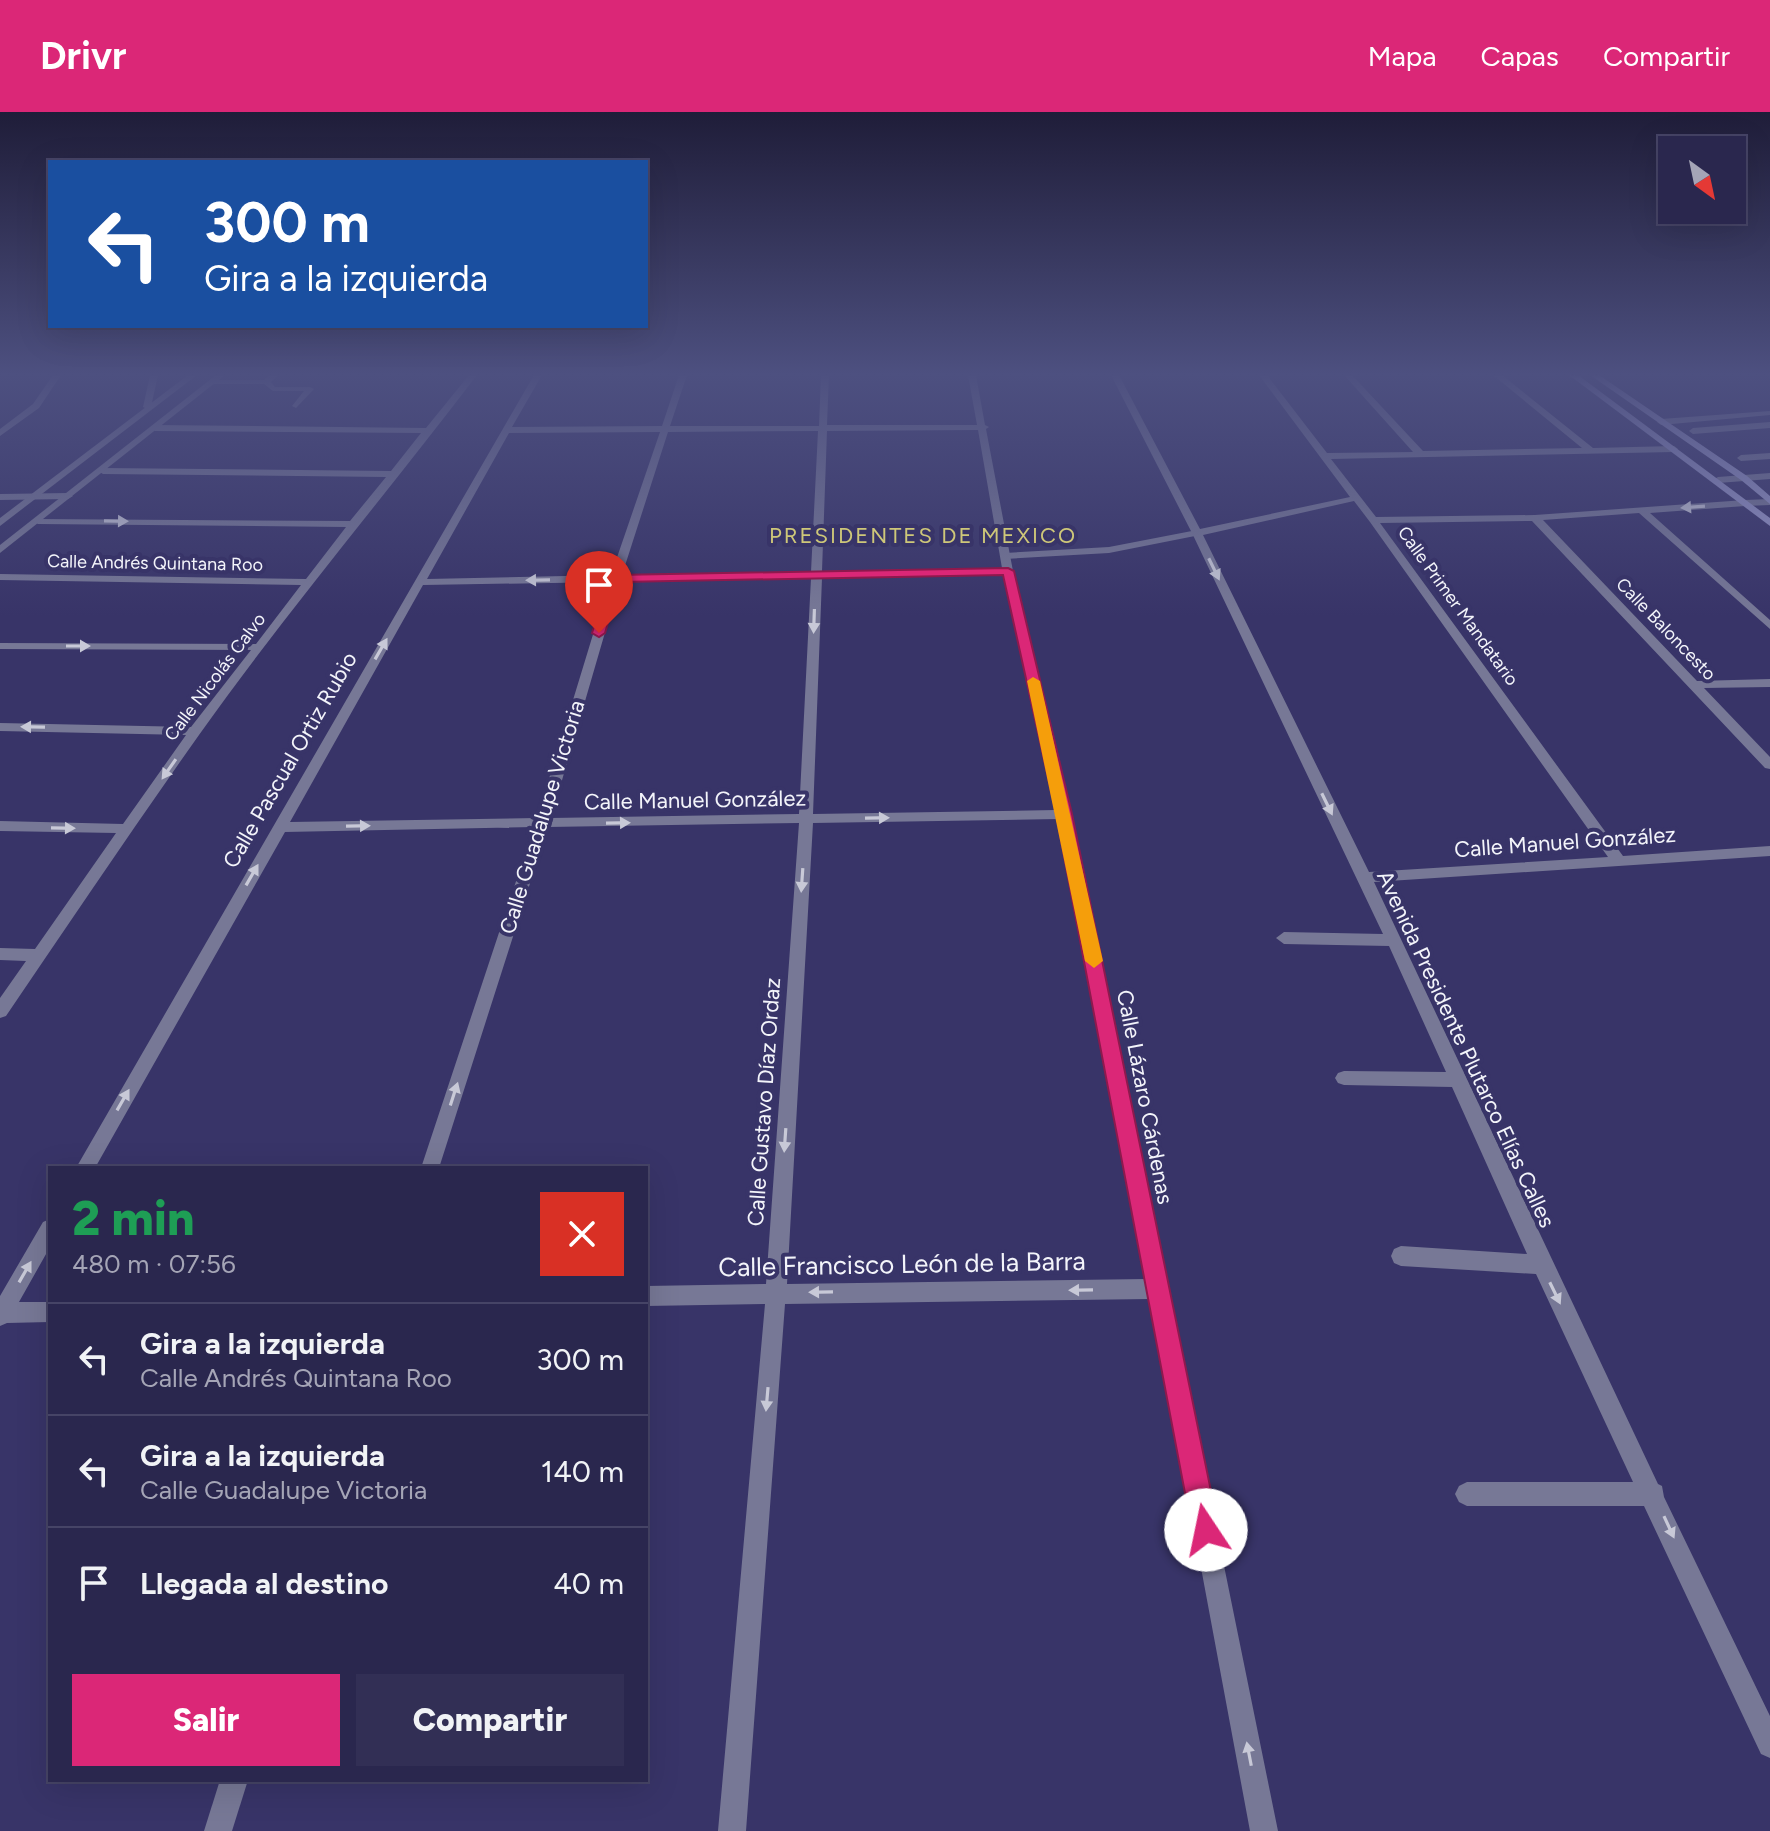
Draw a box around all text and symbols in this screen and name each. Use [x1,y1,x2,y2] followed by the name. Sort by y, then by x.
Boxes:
[40,33,127,79] text: Drivr
[1368,39,1437,73] text: Mapa
[1481,39,1559,73] text: Capas
[1603,39,1730,73] text: Compartir
[1658,136,1746,224] north arrow
[1658,136,1746,224] map controls
[204,189,370,256] text: 300 m
[72,192,176,296] icon: left
[204,257,488,300] text: Gira a la izquierda
[1680,501,1705,514] one-way arrow
[104,515,129,528] one-way arrow
[769,522,1077,549] district label: PRESIDENTES DE MEXICO
[1393,522,1523,690] street label: Calle Primer Mandatario
[47,550,263,576] street label: Calle Andrés Quintana Roo
[565,551,633,633] pin
[1207,557,1221,581] one-way arrow
[577,563,621,607] icon: arrive
[1611,573,1721,685] street label: Calle Baloncesto
[525,574,550,586] one-way arrow
[160,609,270,745] street label: Calle Nicolás Calvo
[808,609,821,634] one-way arrow
[374,637,388,660] one-way arrow
[66,640,91,652] one-way arrow
[217,647,363,873] street label: Calle Pascual Ortiz Rubio
[494,697,590,937] street label: Calle Guadalupe Victoria
[20,721,45,734] one-way arrow
[162,758,177,779] one-way arrow
[584,785,806,815] street label: Calle Manuel González
[1320,792,1334,815] one-way arrow
[865,812,890,824] one-way arrow
[606,817,631,829] one-way arrow
[346,820,371,833] one-way arrow
[51,821,76,834] one-way arrow
[1453,821,1677,863] street label: Calle Manuel González
[245,864,259,886] one-way arrow
[1371,866,1561,1232] street label: Avenida Presidente Plutarco Elías Calles
[795,868,808,893] one-way arrow
[742,977,786,1227] street label: Calle Gustavo Díaz Ordaz
[1111,988,1179,1206] street label: Calle Lázaro Cárdenas
[448,1082,461,1106] one-way arrow
[116,1089,130,1111] one-way arrow
[779,1128,792,1153] one-way arrow
[72,1189,195,1247] text: 2 min
[540,1192,624,1276] button: close
[718,1245,1086,1283] street label: Calle Francisco León de la Barra
[72,1248,236,1280] text: 480 m · 07:56
[18,1261,32,1283] one-way arrow
[1548,1281,1562,1304] one-way arrow
[1068,1284,1093,1296] one-way arrow
[808,1286,833,1299] one-way arrow
[140,1325,385,1362] text: Gira a la izquierda
[72,1337,116,1381] icon: left
[536,1341,624,1378] text: 300 m
[140,1362,452,1394] text: Calle Andrés Quintana Roo
[760,1387,773,1412] one-way arrow
[140,1437,385,1474] text: Gira a la izquierda
[72,1449,116,1493] icon: left
[541,1453,624,1490] text: 140 m
[140,1474,427,1506] text: Calle Guadalupe Victoria
[1164,1488,1248,1572] position arrow
[1662,1515,1676,1538] one-way arrow
[72,1561,116,1605] icon: arrive
[140,1565,388,1602] text: Llegada al destino
[553,1565,624,1602] text: 40 m
[72,1674,340,1766] button: Salir
[356,1674,624,1766] button: Compartir
[1243,1742,1255,1767] one-way arrow

